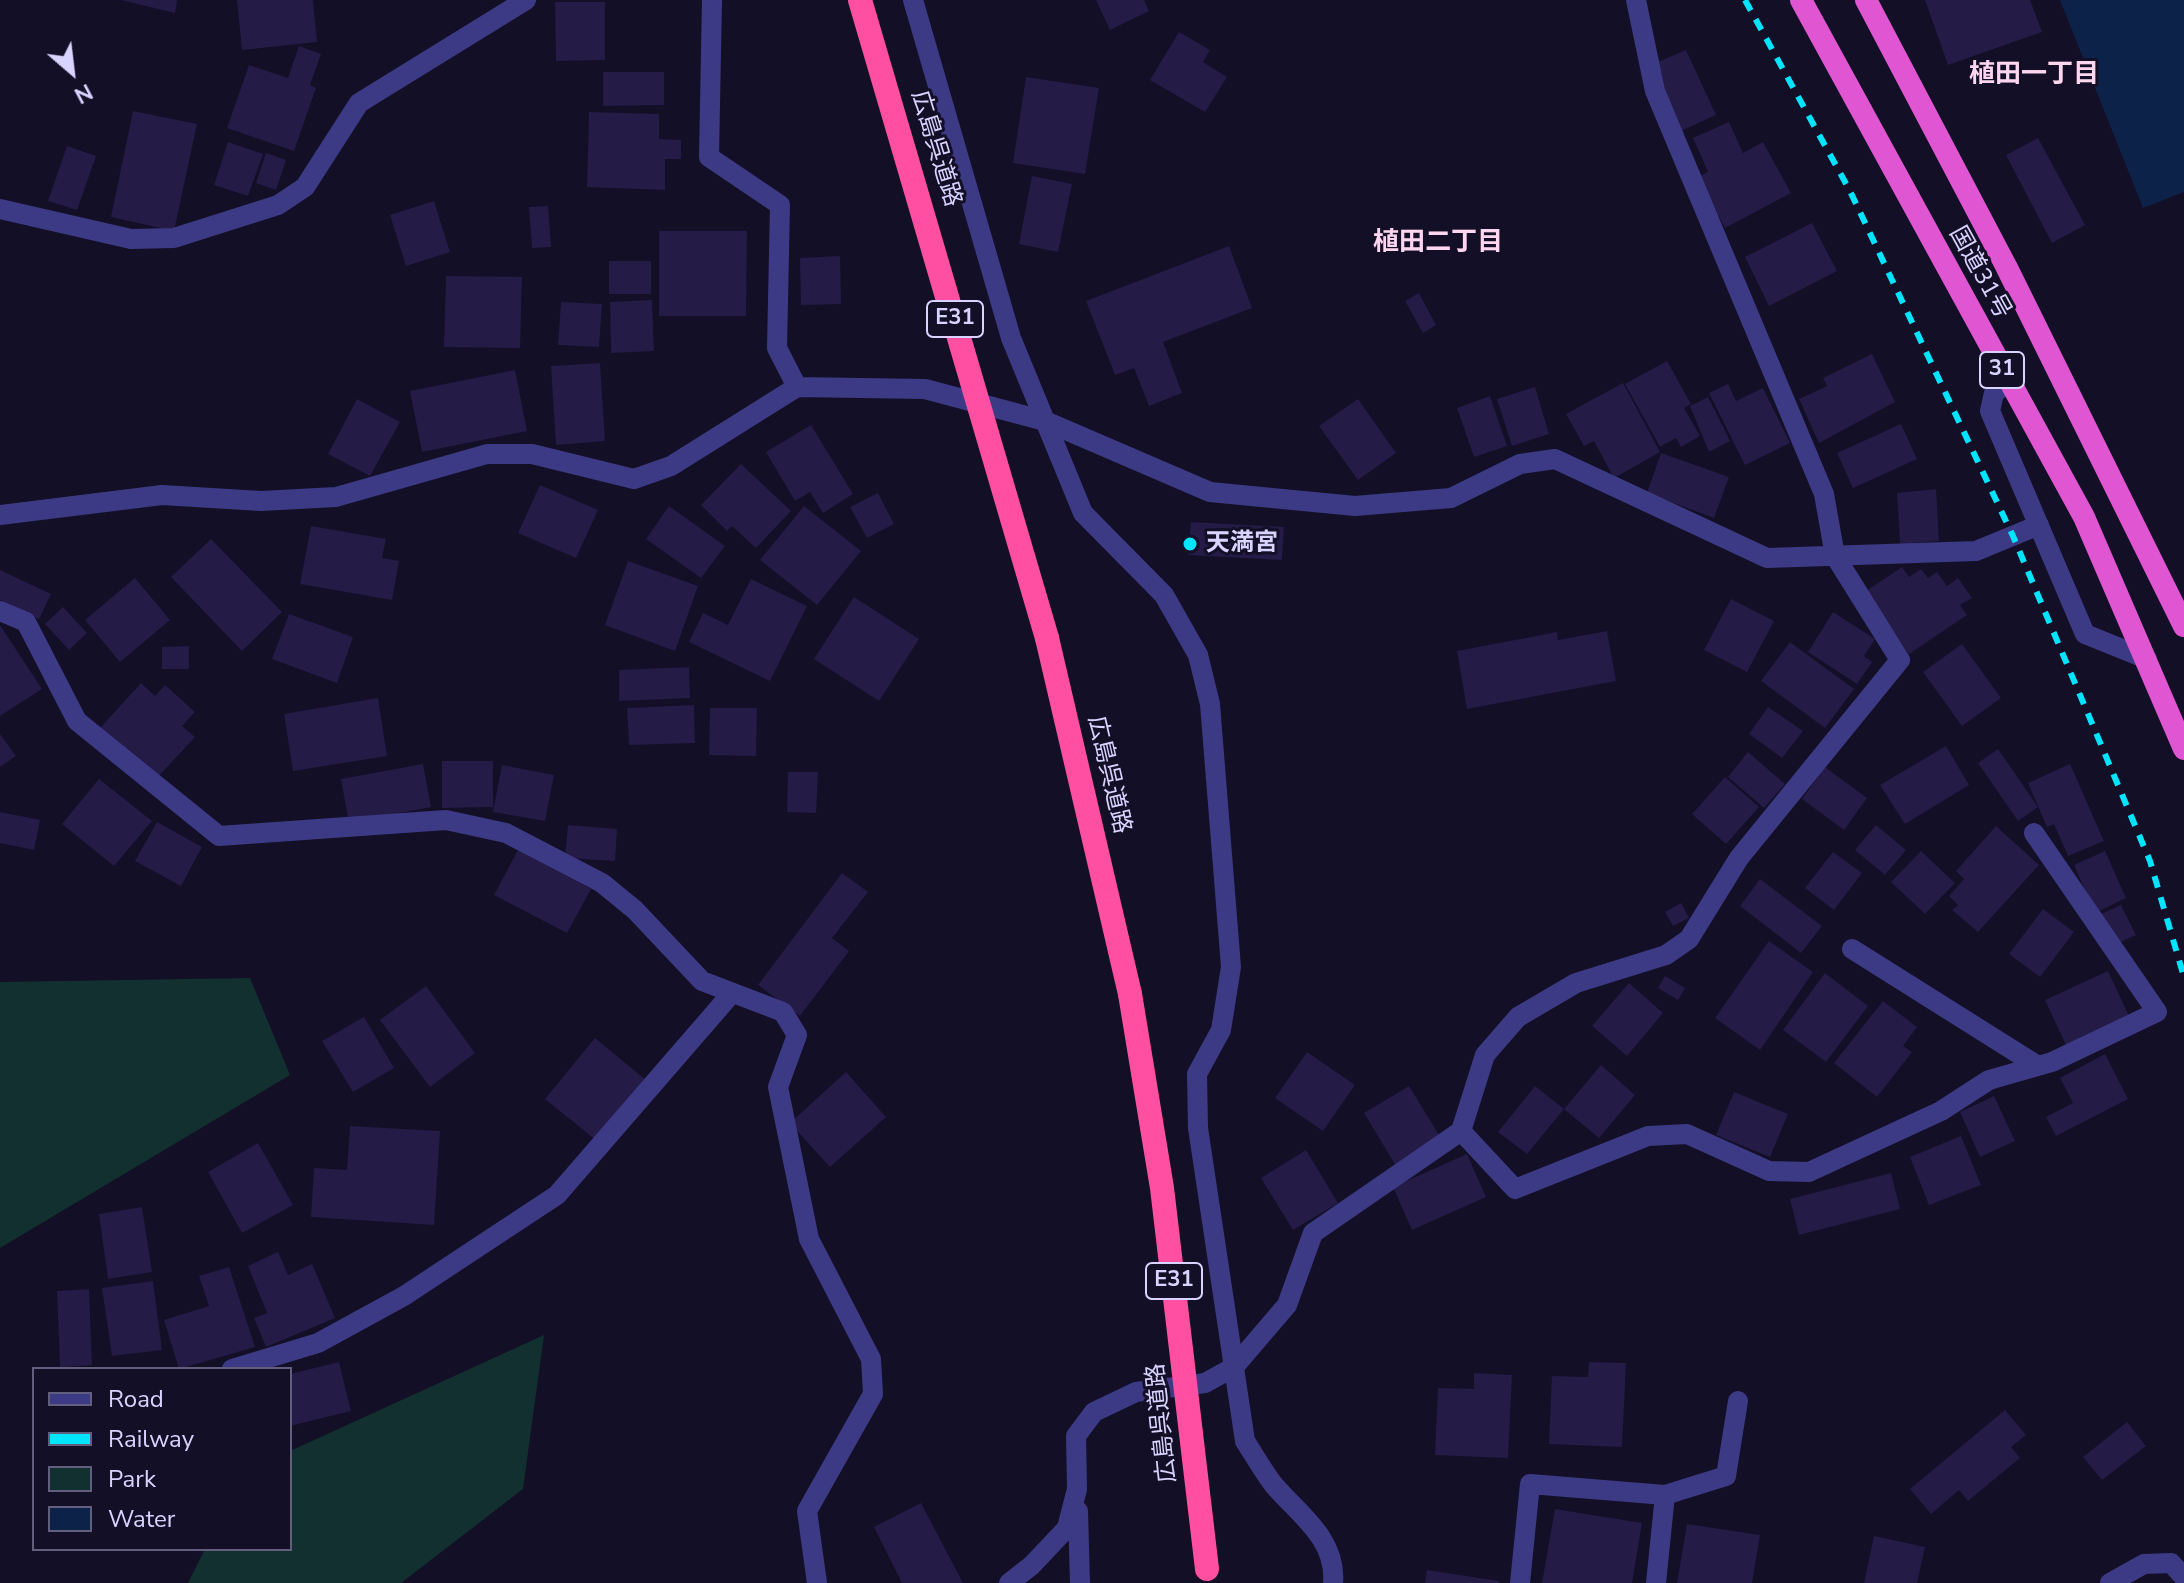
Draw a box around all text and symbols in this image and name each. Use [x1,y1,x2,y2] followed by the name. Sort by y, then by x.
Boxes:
[32,32,112,112] north arrow
[1969,60,2099,92] district label: 植田一丁目
[69,76,98,110] text: N
[904,87,966,211] street label: 広島呉道路
[1942,222,2016,324] street label: 国道31号
[1373,228,1503,260] district label: 植田二丁目
[927,301,983,337] road number: E31
[1980,352,2024,388] road number: 31
[1206,530,1278,558] place label: 天満宮
[1181,535,1199,553] marker: 天満宮
[1080,713,1136,837] street label: 広島呉道路
[1146,1263,1202,1299] road number: E31
[1142,1362,1184,1484] street label: 広島呉道路
[32,1367,292,1551] legend
[108,1383,164,1415] text: Road
[108,1423,194,1455] text: Railway
[108,1463,156,1495] text: Park
[108,1503,175,1535] text: Water

